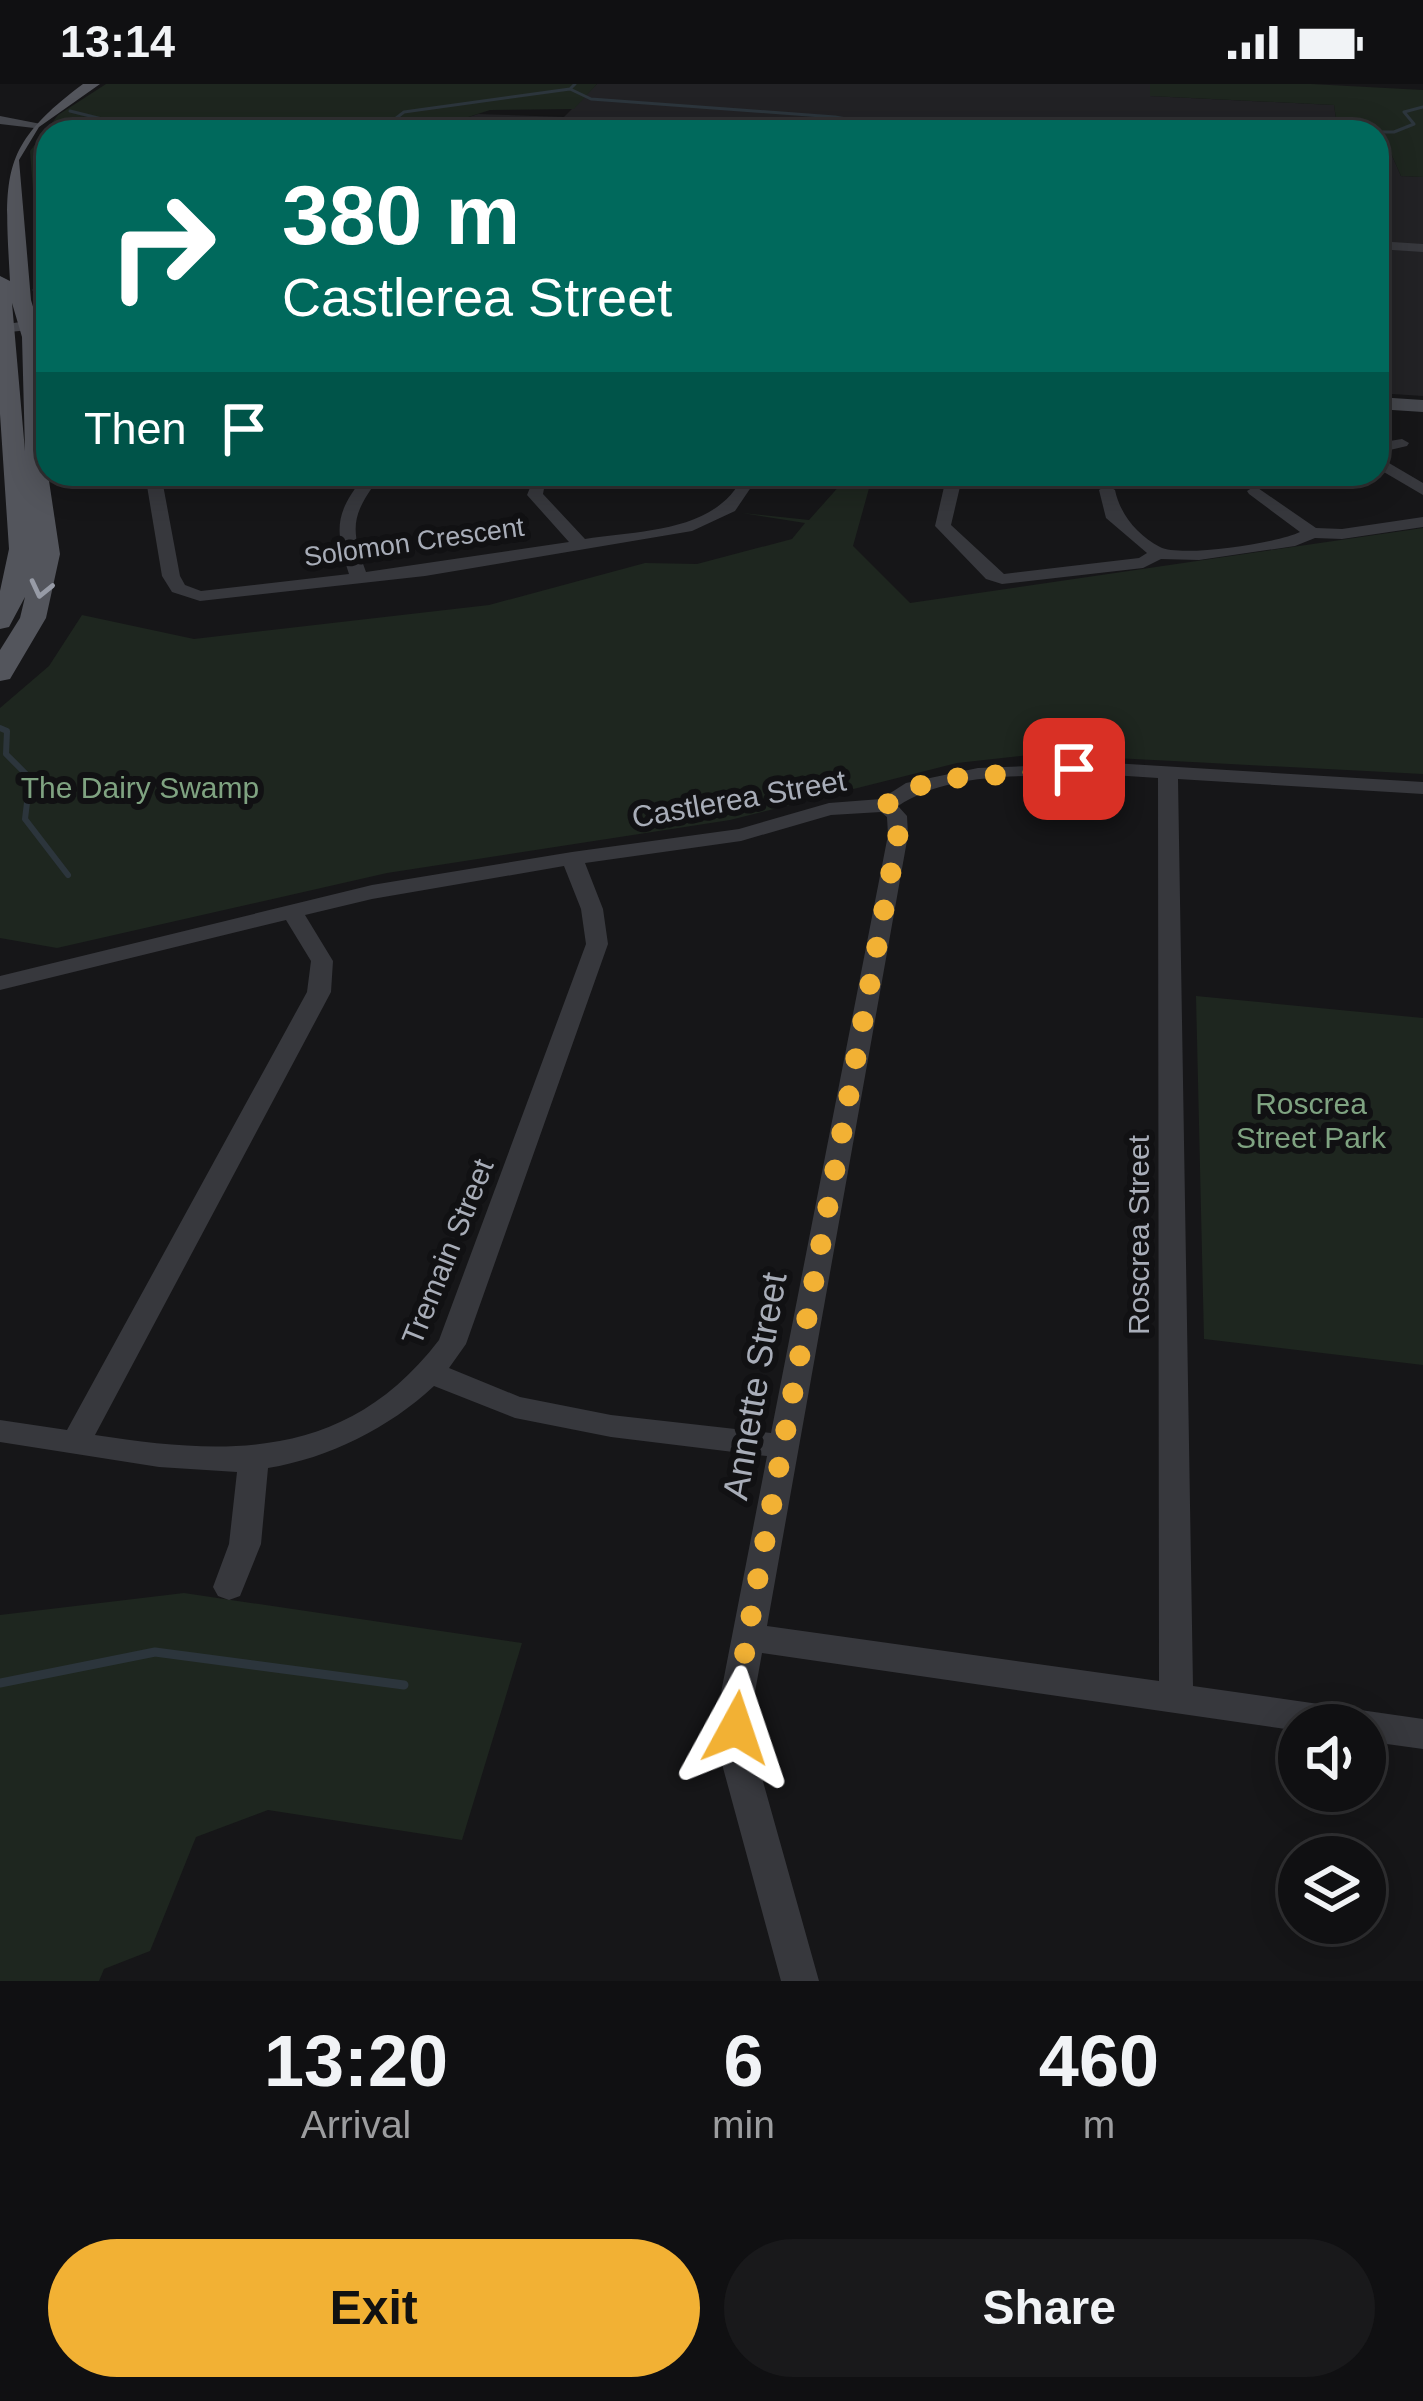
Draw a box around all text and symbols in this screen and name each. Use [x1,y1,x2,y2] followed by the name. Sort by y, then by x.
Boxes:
[60,16,175,67] text: 13:14
[84,168,240,324] icon: right
[282,168,520,262] text: 380 m
[282,267,672,327] text: Castlerea Street
[211,396,277,462] icon: arrive
[84,403,187,454] text: Then
[302,512,527,572] street label: Solomon Crescent
[30,578,55,599] one-way arrow
[1023,718,1125,820] pin
[1041,736,1107,802] icon: arrive
[629,763,849,834] street label: Castlerea Street
[21,771,259,804] park label: The Dairy Swamp
[1236,1087,1387,1154] park label: Roscrea Street Park
[1122,1134,1155,1335] street label: Roscrea Street
[395,1154,500,1349] street label: Tremain Street
[714,1269,795,1503] street label: Annette Street
[673,1665,799,1791] position arrow
[1278,1704,1386,1944] map controls
[1278,1704,1386,1812] button: sound
[1278,1836,1386,1944] button: layers
[264,2021,448,2101] text: 13:20
[723,2021,764,2101] text: 6
[1039,2021,1159,2101] text: 460
[301,2103,411,2146] text: Arrival
[712,2103,775,2146] text: min
[1083,2103,1115,2146] text: m
[48,2239,700,2377] button: Exit
[724,2239,1375,2377] button: Share

